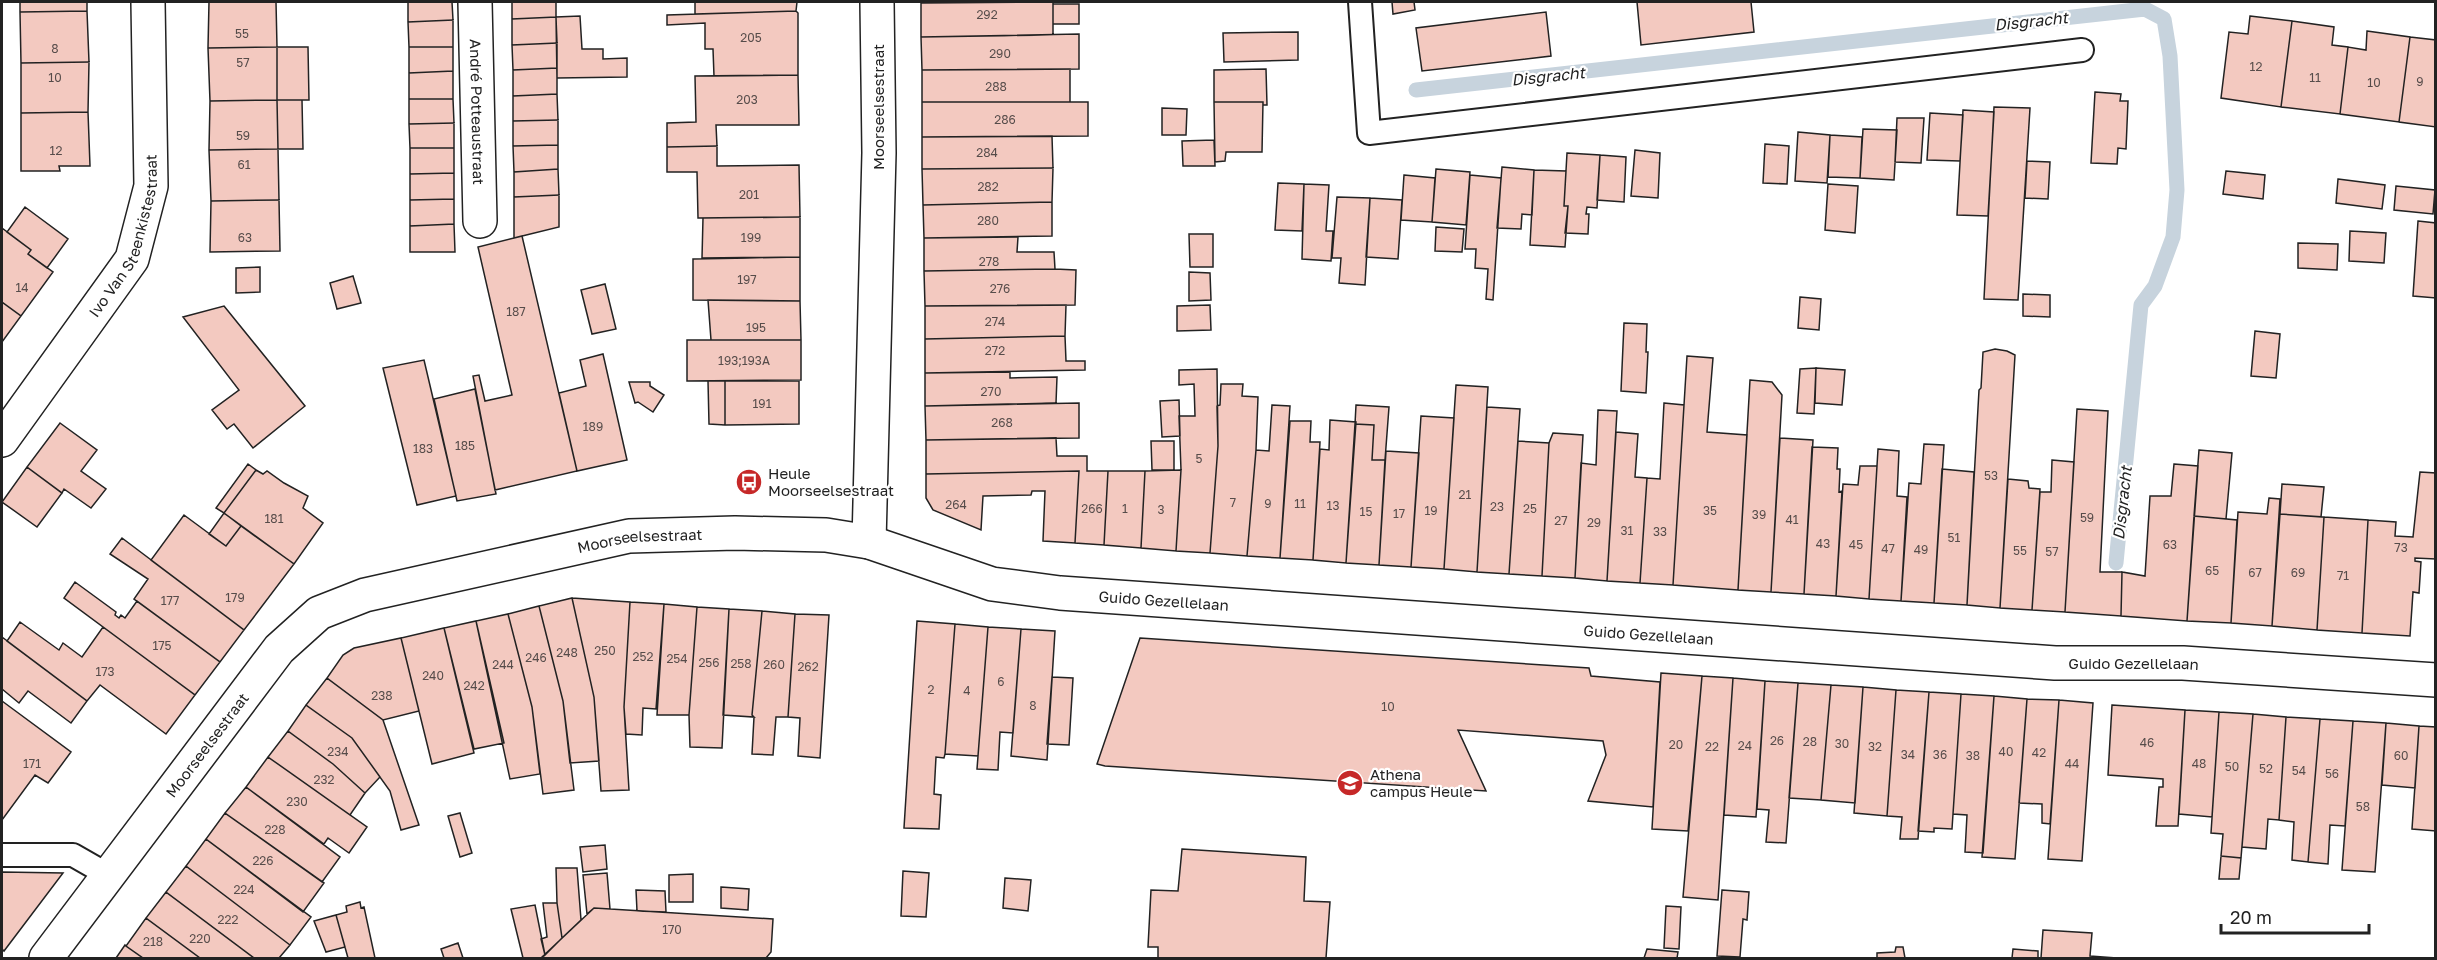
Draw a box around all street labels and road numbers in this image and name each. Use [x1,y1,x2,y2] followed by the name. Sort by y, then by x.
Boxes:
[467,39,488,185] street label: André Potteaustraat
[869,44,887,170] street label: Moorseelsestraat
[85,154,160,320] street label: Ivo Van Steenkistestraat
[576,525,703,556] street label: Moorseelsestraat
[1098,587,1230,614] street label: Guido Gezellelaan
[1583,621,1714,648] street label: Guido Gezellelaan
[2068,654,2199,673] street label: Guido Gezellelaan
[162,689,252,801] street label: Moorseelsestraat

